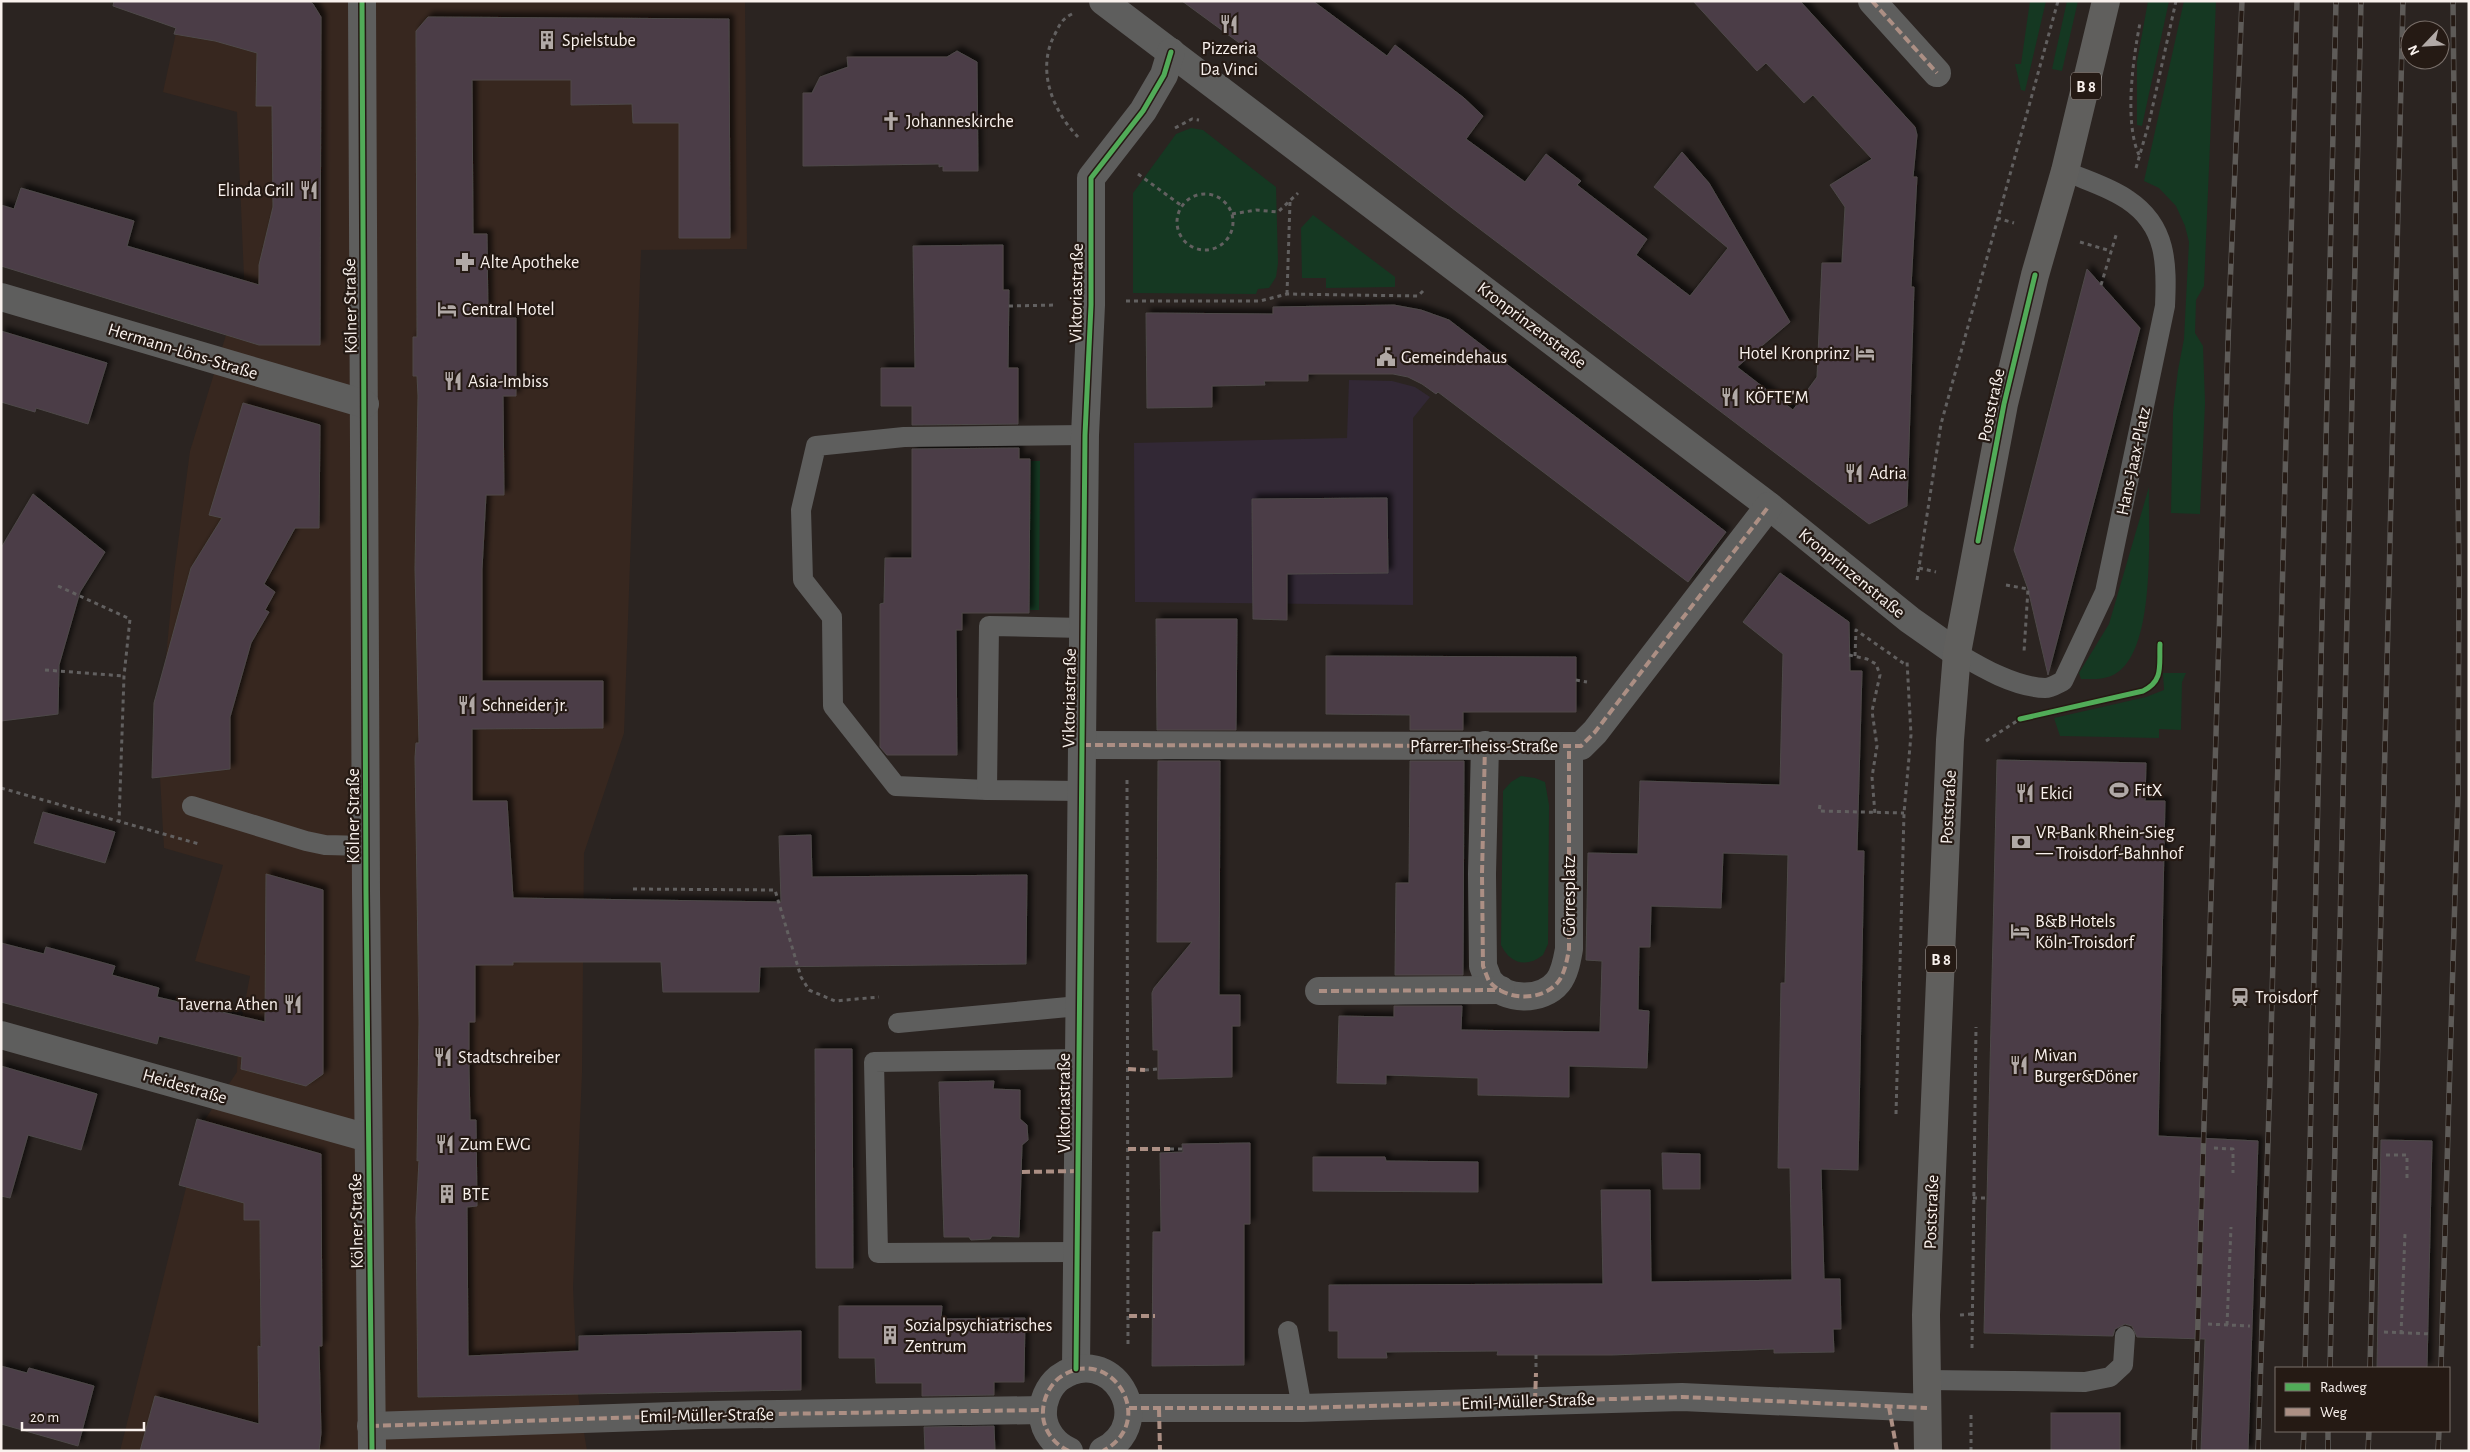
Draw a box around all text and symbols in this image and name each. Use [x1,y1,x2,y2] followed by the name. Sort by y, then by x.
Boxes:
[1218,13,1240,35] restaurant icon: Pizzeria Da Vinci
[2400,20,2450,70] north arrow
[536,29,558,51] building icon: Spielstube
[562,32,636,50] place label: Spielstube
[1200,40,1258,79] place label: Pizzeria Da Vinci
[2406,43,2423,57] text: N
[2071,72,2101,100] road number: B 8
[880,110,902,132] church icon: Johanneskirche
[906,113,1014,131] place label: Johanneskirche
[298,179,320,201] restaurant icon: Elinda Grill
[217,182,294,200] place label: Elinda Grill
[1067,243,1087,343] street label: Viktoriastraße
[454,251,476,273] pharmacy icon: Alte Apotheke
[480,254,579,272] place label: Alte Apotheke
[341,258,361,354] street label: Kölner Straße
[1474,279,1589,372] street label: Kronprinzenstraße
[436,298,458,320] hotel icon: Central Hotel
[462,301,555,319] place label: Central Hotel
[106,321,260,383] street label: Hermann-Löns-Straße
[1854,342,1876,364] hotel icon: Hotel Kronprinz
[1739,345,1850,363] place label: Hotel Kronprinz
[1375,346,1397,368] public building icon: Gemeindehaus
[1401,349,1507,367] place label: Gemeindehaus
[1975,367,2009,443] street label: Poststraße
[442,370,464,392] restaurant icon: Asia-Imbiss
[468,373,549,391] place label: Asia-Imbiss
[1719,386,1741,408] restaurant icon: KÖFTE'M
[1745,387,1809,407] place label: KÖFTE'M
[2114,405,2154,517] street label: Hans-Jaax-Platz
[1843,462,1865,484] restaurant icon: Adria
[1869,465,1907,483] place label: Adria
[1795,525,1908,622] street label: Kronprinzenstraße
[1060,648,1080,748] street label: Viktoriastraße
[456,694,478,716] restaurant icon: Schneider jr.
[482,697,568,715] place label: Schneider jr.
[1410,738,1558,756] street label: Pfarrer-Theiss-Straße
[345,768,363,864] street label: Kölner Straße
[1938,769,1960,845] street label: Poststraße
[2108,779,2130,801] sports icon: FitX
[2014,782,2036,804] restaurant icon: Ekici
[2134,782,2163,800] place label: FitX
[2040,785,2073,803] place label: Ekici
[2035,824,2185,863] place label: VR-Bank Rhein-Sieg — Troisdorf-Bahnhof
[2010,831,2032,853] bank icon: VR-Bank Rhein-Sieg — Troisdorf-Bahnhof
[1561,856,1579,936] street label: Görresplatz
[2035,913,2135,952] place label: B&B Hotels Köln-Troisdorf
[2009,920,2031,942] hotel icon: B&B Hotels Köln-Troisdorf
[1926,946,1956,972] road number: B 8
[2229,986,2251,1008] station icon: Troisdorf
[2255,989,2319,1007] place label: Troisdorf
[282,993,304,1015] restaurant icon: Taverna Athen
[178,996,278,1014] place label: Taverna Athen
[432,1046,454,1068] restaurant icon: Stadtschreiber
[2034,1047,2138,1086] place label: Mivan Burger&Döner
[458,1049,560,1067] place label: Stadtschreiber
[1056,1053,1074,1153] street label: Viktoriastraße
[2008,1054,2030,1076] restaurant icon: Mivan Burger&Döner
[140,1066,229,1108] street label: Heidestraße
[434,1133,456,1155] restaurant icon: Zum EWG
[460,1136,531,1154] place label: Zum EWG
[347,1173,367,1269] street label: Kölner Straße
[1922,1175,1942,1250] street label: Poststraße
[436,1183,458,1205] building icon: BTE
[462,1186,489,1204] place label: BTE
[905,1317,1052,1356] place label: Sozialpsychiatrisches Zentrum
[879,1324,901,1346] building icon: Sozialpsychiatrisches Zentrum
[2275,1367,2450,1432] legend
[2320,1380,2367,1395] text: Radweg
[1461,1391,1595,1413] street label: Emil-Müller-Straße
[22,1400,145,1432] scale bar
[2320,1405,2348,1420] text: Weg
[640,1406,774,1426] street label: Emil-Müller-Straße
[30,1410,59,1425] text: 20 m

